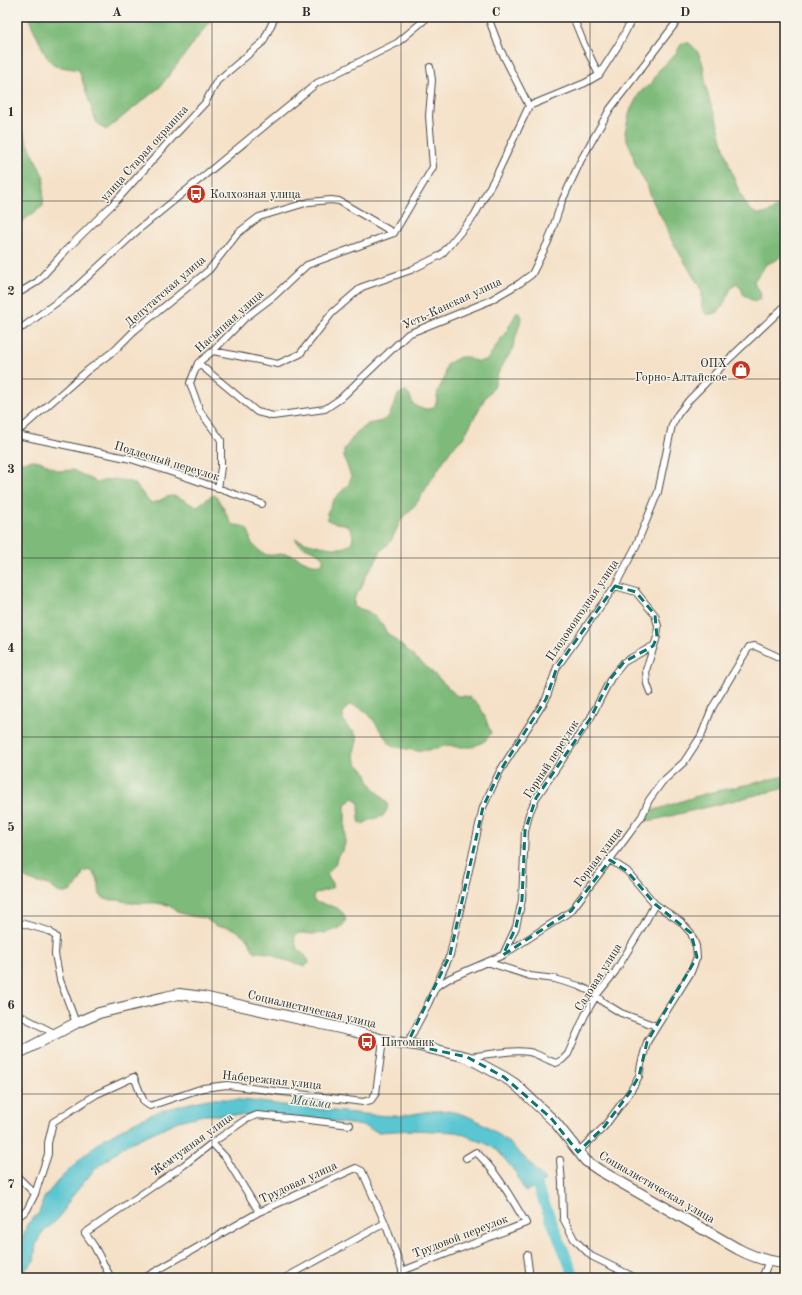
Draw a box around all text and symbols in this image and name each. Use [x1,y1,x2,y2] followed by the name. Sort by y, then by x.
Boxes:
[112,6,122,19] text: A
[301,6,311,19] text: B
[492,6,500,19] text: C
[680,6,690,19] text: D
[99,103,191,204] street label: улица Старая окраинка
[7,106,15,119] text: 1
[185,183,207,205] bus stop icon: Колхозная улица
[210,189,301,201] place label: Колхозная улица
[123,254,208,330] street label: Депутатская улица
[401,276,504,332] street label: Усть-Канская улица
[7,285,15,298] text: 2
[193,288,266,355] street label: Насыпная улица
[635,358,727,384] place label: ОПХ Горно-Алтайское
[730,359,752,381] shop icon: ОПХ Горно-Алтайское
[113,440,221,484] street label: Подлесный переулок
[7,463,15,476] text: 3
[544,557,621,664] street label: Плодовоягодная улица
[7,642,15,655] text: 4
[522,718,582,801] street label: Горный переулок
[7,821,15,834] text: 5
[572,825,625,890] street label: Горная улица
[573,941,625,1014] street label: Садовая улица
[246,989,377,1031] street label: Социалистическая улица
[7,999,15,1012] text: 6
[356,1031,378,1053] bus stop icon: Питомник
[381,1037,435,1049] place label: Питомник
[222,1070,322,1092] street label: Набережная улица
[288,1093,332,1111] water label: Майма
[149,1111,236,1178] street label: Жемчужная улица
[596,1150,717,1226] street label: Социалистическая улица
[258,1160,339,1206] street label: Трудовая улица
[7,1178,15,1191] text: 7
[411,1213,510,1261] street label: Трудовой переулок

